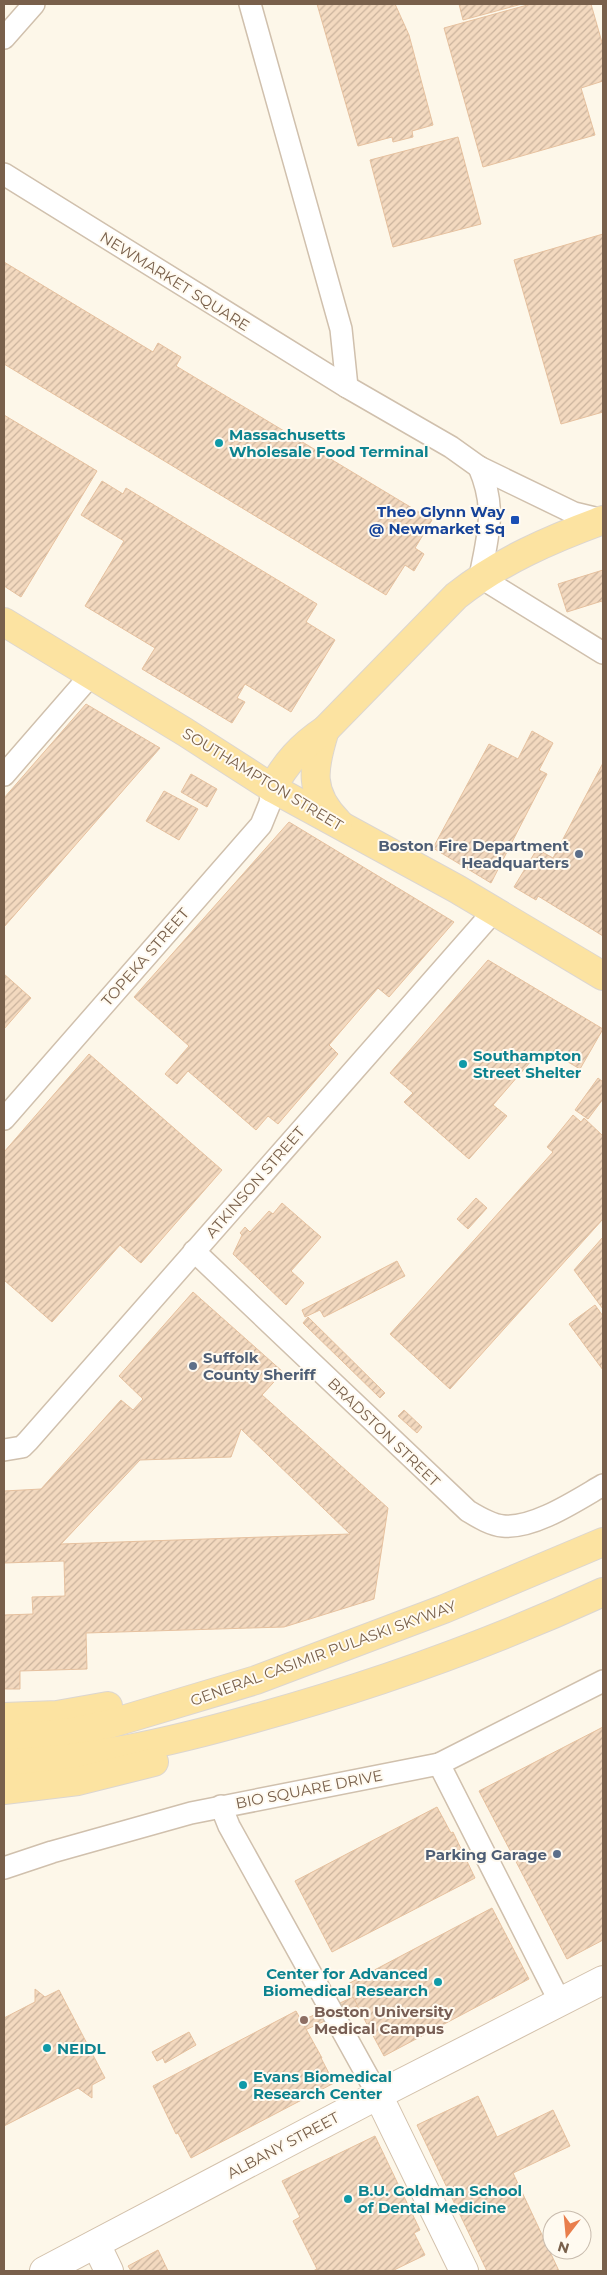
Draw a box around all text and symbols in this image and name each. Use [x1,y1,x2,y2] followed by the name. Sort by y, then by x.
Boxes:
[97,227,253,335] street label: NEWMARKET SQUARE
[229,425,428,461] place label: Massachusetts Wholesale Food Terminal
[213,437,225,449] marker: Massachusetts Wholesale Food Terminal
[369,502,506,538] place label: Theo Glynn Way @ Newmarket Sq
[509,514,521,526] marker: Theo Glynn Way @ Newmarket Sq
[179,723,347,835] street label: SOUTHAMPTON STREET
[378,836,569,872] place label: Boston Fire Department Headquarters
[573,848,585,860] marker: Boston Fire Department Headquarters
[97,904,193,1010] street label: TOPEKA STREET
[473,1046,582,1082] place label: Southampton Street Shelter
[457,1058,469,1070] marker: Southampton Street Shelter
[201,1122,309,1242] street label: ATKINSON STREET
[203,1348,317,1384] place label: Suffolk County Sheriff
[187,1360,199,1372] marker: Suffolk County Sheriff
[324,1373,444,1491] street label: BRADSTON STREET
[188,1596,459,1710] street label: GENERAL CASIMIR PULASKI SKYWAY
[234,1765,384,1813] street label: BIO SQUARE DRIVE
[425,1845,547,1864] place label: Parking Garage
[551,1848,563,1860] marker: Parking Garage
[263,1964,428,2000] place label: Center for Advanced Biomedical Research
[432,1976,444,1988] marker: Center for Advanced Biomedical Research
[314,2002,454,2038] place label: Boston University Medical Campus
[298,2014,310,2026] marker: Boston University Medical Campus
[57,2039,106,2058] place label: NEIDL
[41,2042,53,2054] marker: NEIDL
[253,2067,392,2103] place label: Evans Biomedical Research Center
[237,2079,249,2091] marker: Evans Biomedical Research Center
[224,2107,343,2183] street label: ALBANY STREET
[358,2181,522,2217] place label: B.U. Goldman School of Dental Medicine
[342,2193,354,2205] marker: B.U. Goldman School of Dental Medicine
[542,2210,592,2260] north arrow
[555,2237,571,2258] text: N

